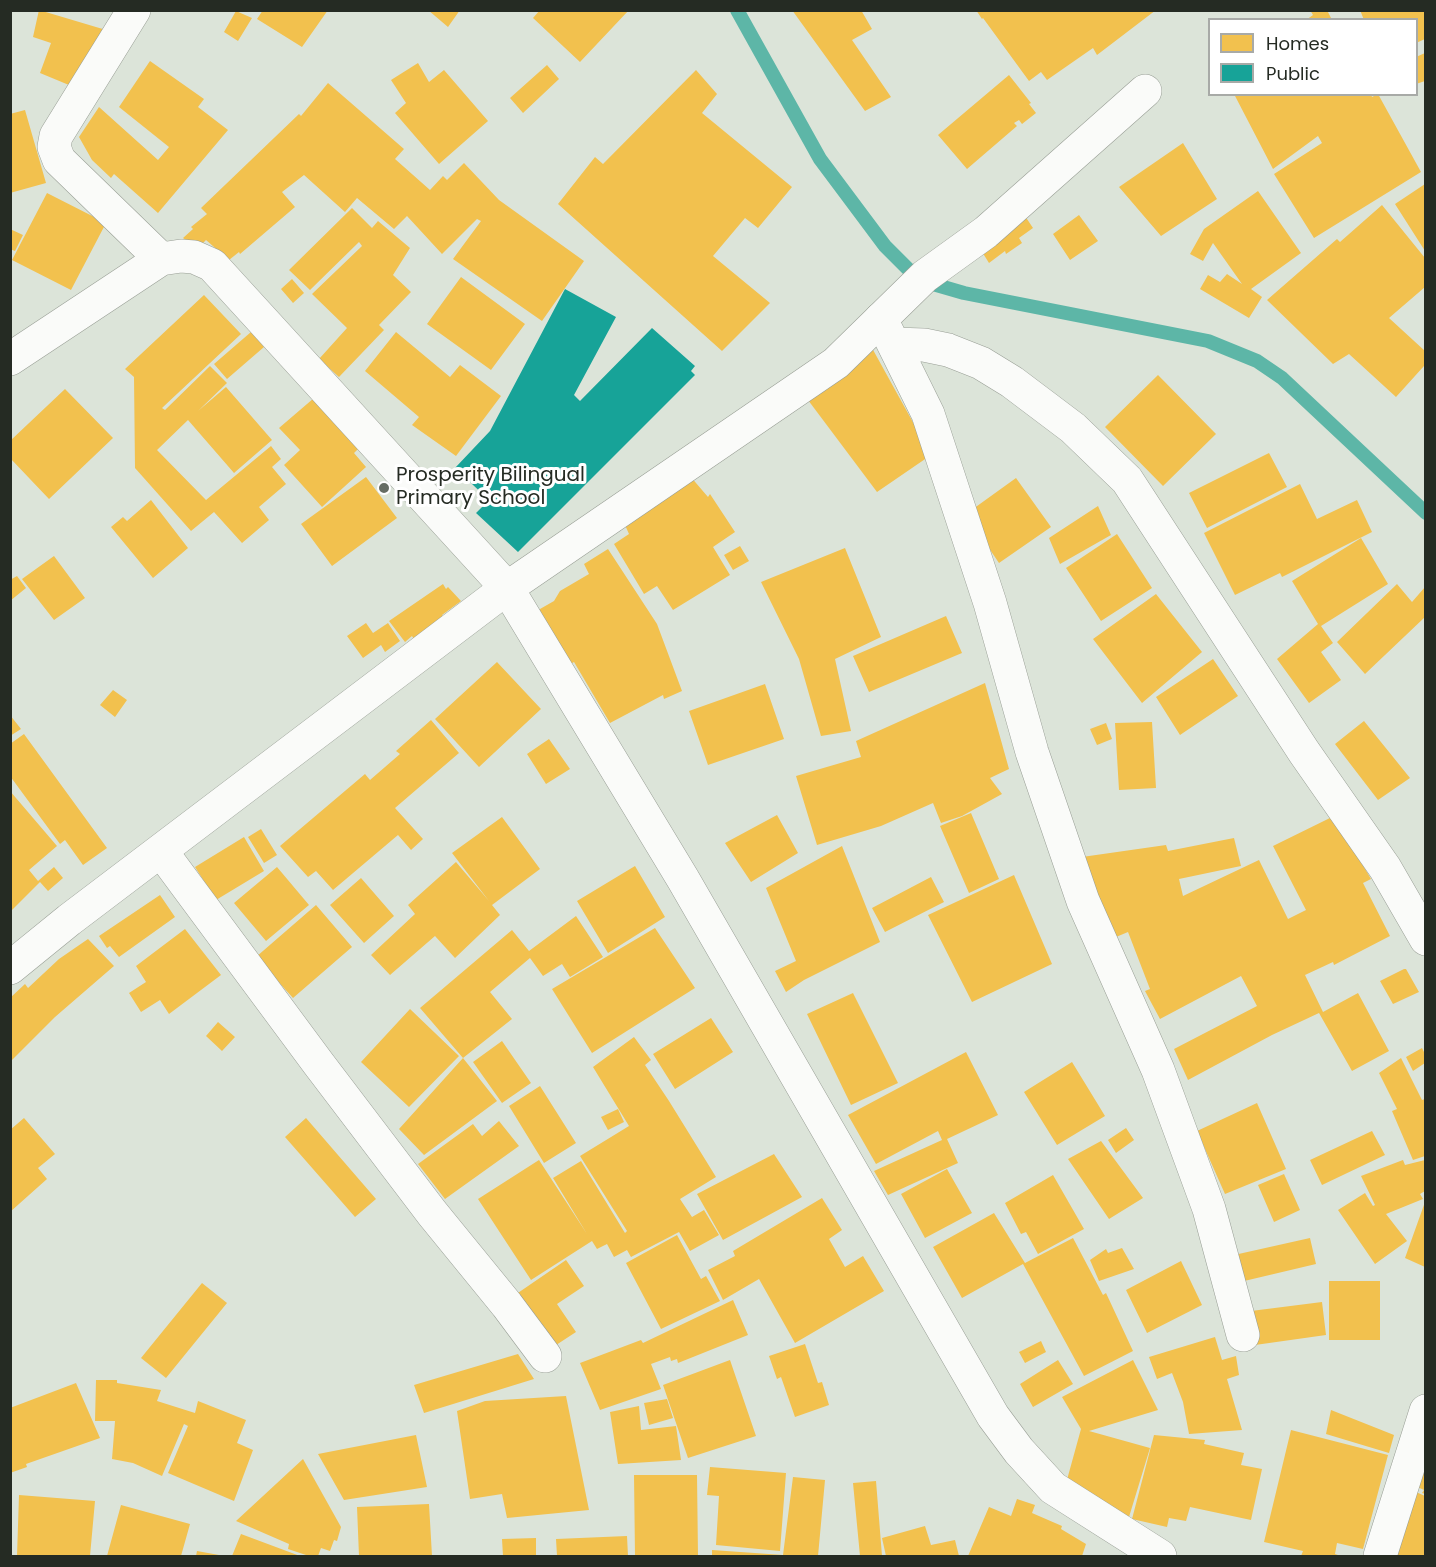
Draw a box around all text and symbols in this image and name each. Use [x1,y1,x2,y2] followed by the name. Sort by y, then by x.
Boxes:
[1208,18,1418,96] legend
[1266,31,1329,56] text: Homes
[1266,61,1320,86] text: Public
[396,464,585,511] place label: Prosperity Bilingual Primary School
[377,481,391,495] marker: Prosperity Bilingual Primary School

